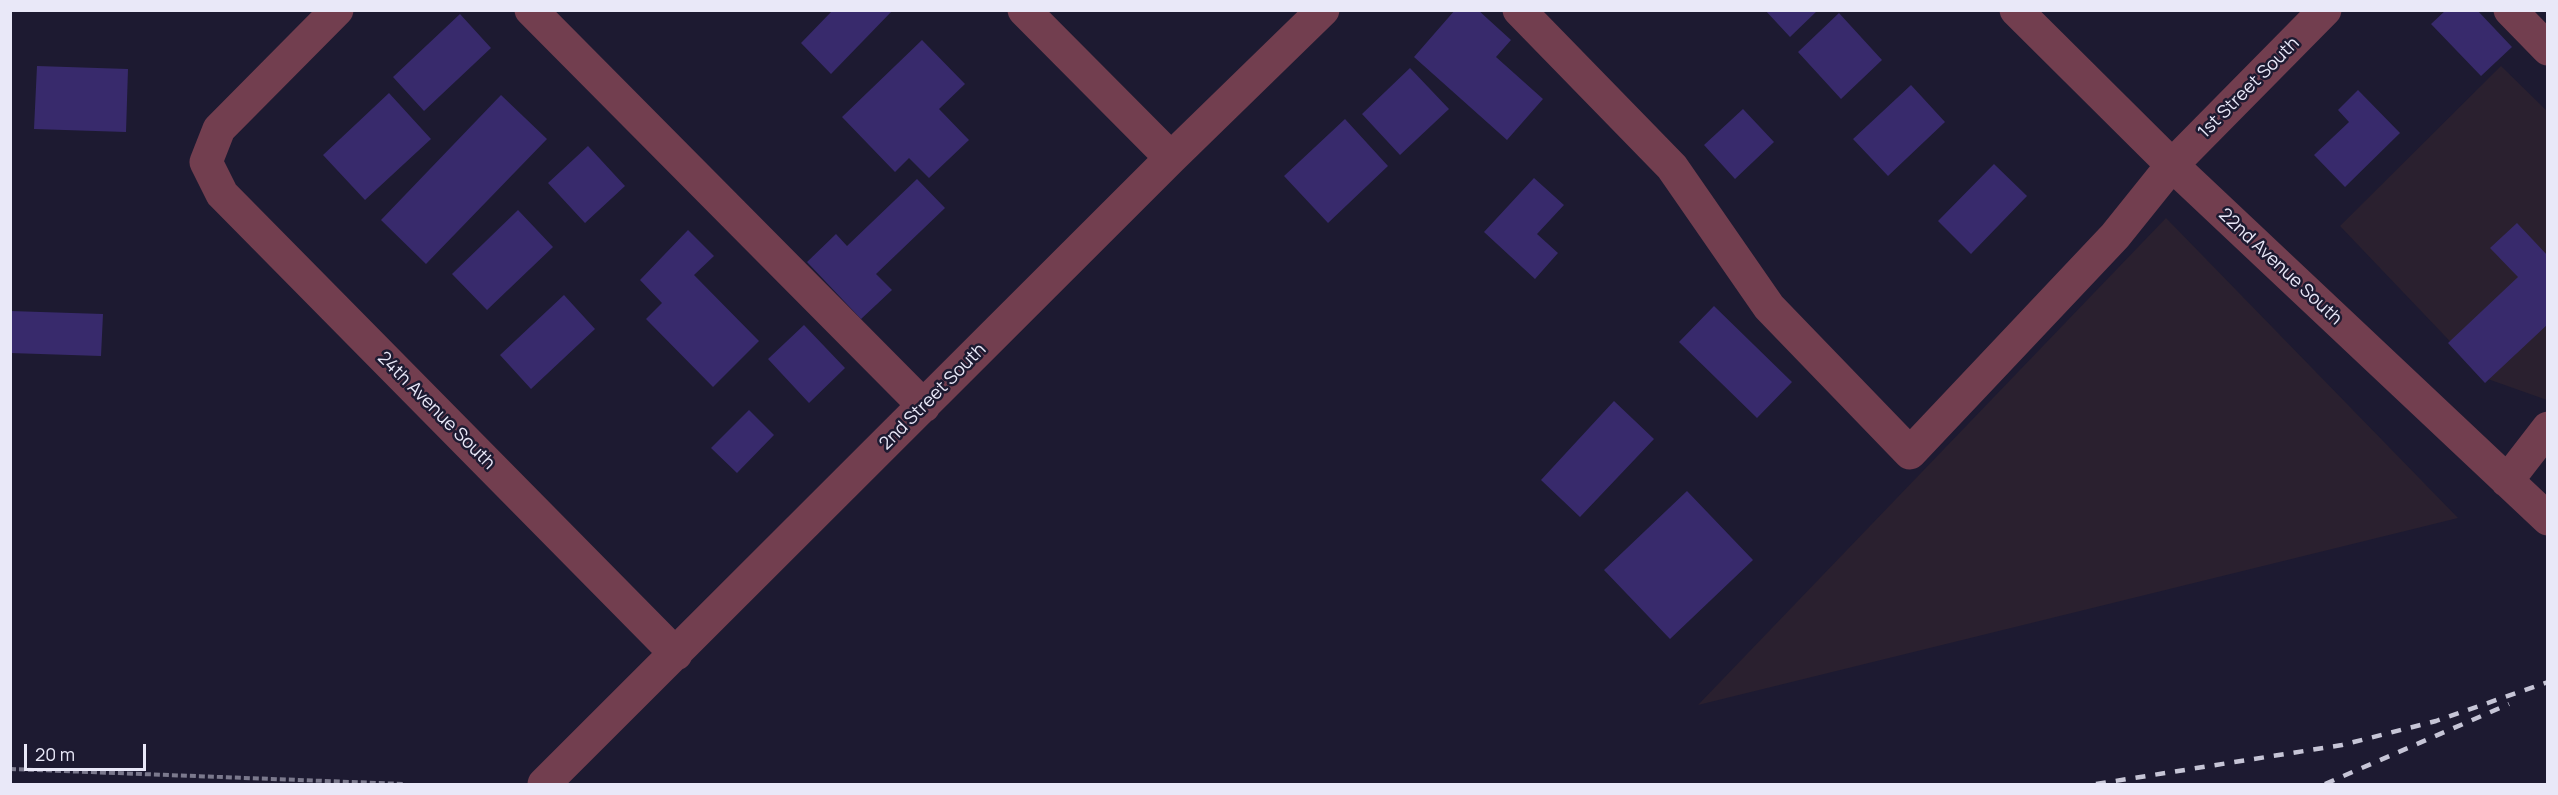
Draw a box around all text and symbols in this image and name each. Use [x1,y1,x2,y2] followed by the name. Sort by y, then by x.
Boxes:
[2194,33,2304,143] street label: 1st Street South
[2214,204,2346,330] street label: 22nd Avenue South
[875,339,991,455] street label: 2nd Street South
[373,348,499,474] street label: 24th Avenue South
[27,732,148,770] scale bar
[35,742,75,766] text: 20 m

